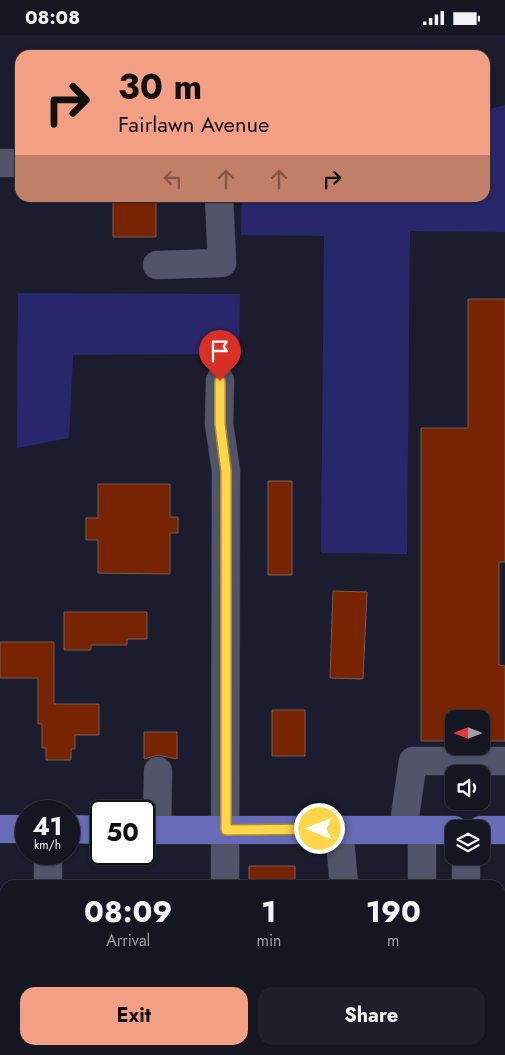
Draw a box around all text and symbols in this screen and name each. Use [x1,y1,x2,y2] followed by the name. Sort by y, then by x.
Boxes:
[25,4,80,31] text: 08:08
[118,62,202,112] text: 30 m
[35,70,100,135] icon: right
[118,108,269,140] text: Fairlawn Avenue
[159,165,187,193] icon: left
[212,165,240,193] icon: ahead
[265,165,293,193] icon: ahead
[318,165,346,193] icon: right
[199,330,241,381] pin
[206,337,234,365] icon: arrive
[445,710,490,755] north arrow
[445,710,490,865] map controls
[445,765,490,810] button: sound
[90,800,155,865] speed limit sign: 50
[293,802,345,854] position arrow
[32,808,63,844] text: 41
[445,820,490,865] button: layers
[34,836,61,854] text: km/h
[84,890,172,933] text: 08:09
[261,890,277,933] text: 1
[366,890,421,933] text: 190
[106,929,150,952] text: Arrival
[256,929,282,952] text: min
[387,929,399,952] text: m
[20,987,248,1045] button: Exit
[258,987,485,1045] button: Share

